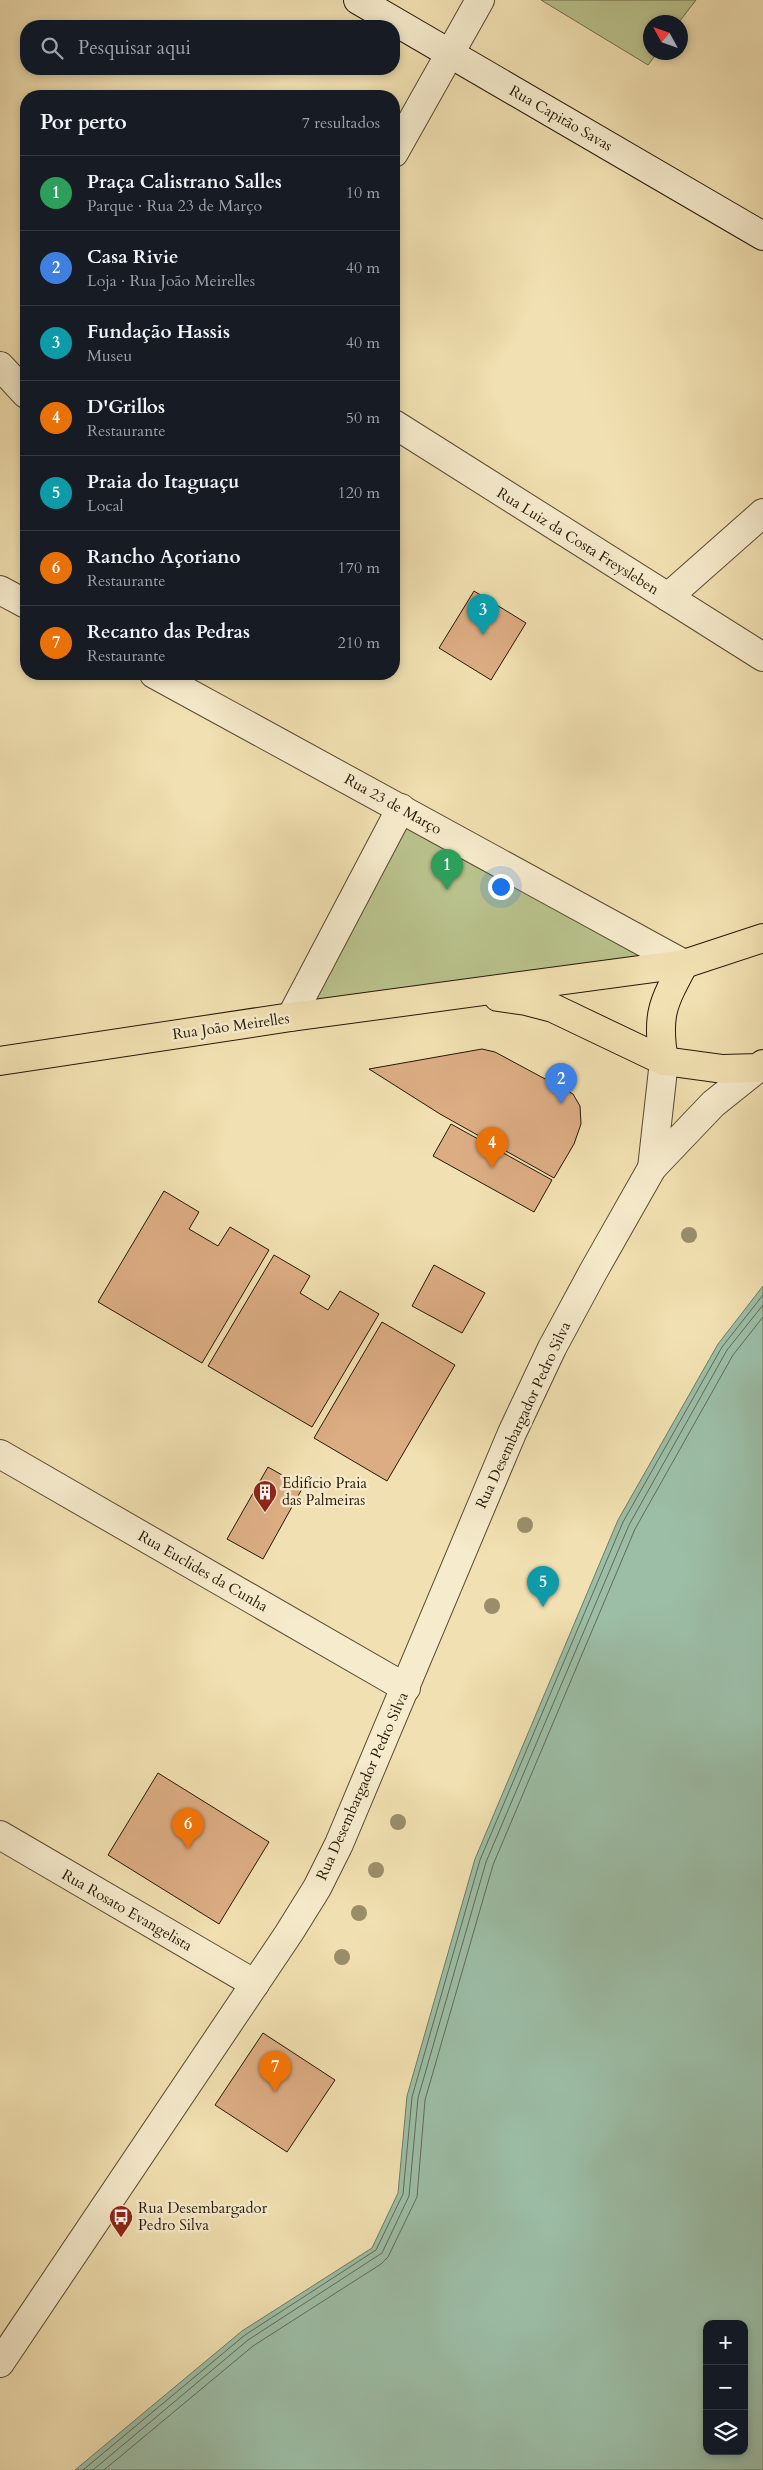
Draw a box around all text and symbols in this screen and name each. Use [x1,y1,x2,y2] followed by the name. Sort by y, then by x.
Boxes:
[643,15,688,60] north arrow
[20,20,400,75] search box
[38,34,66,62] icon: search
[78,35,191,61] text: Pesquisar aqui
[506,80,616,156] street label: Rua Capitão Savas
[40,108,127,137] text: Por perto
[302,112,380,134] text: 7 resultados
[87,169,282,195] text: Praça Calistrano Salles
[52,182,60,204] text: 1
[346,182,380,204] text: 10 m
[87,195,262,217] text: Parque · Rua 23 de Março
[87,244,178,270] text: Casa Rivie
[52,257,60,279] text: 2
[346,257,380,279] text: 40 m
[87,270,255,292] text: Loja · Rua João Meirelles
[87,319,230,345] text: Fundação Hassis
[52,332,60,354] text: 3
[346,332,380,354] text: 40 m
[87,345,132,367] text: Museu
[87,394,165,420] text: D'Grillos
[52,407,60,429] text: 4
[346,407,380,429] text: 50 m
[87,420,166,442] text: Restaurante
[87,469,239,495] text: Praia do Itaguaçu
[52,482,60,504] text: 5
[338,482,380,504] text: 120 m
[493,483,663,599] street label: Rua Luiz da Costa Freysleben
[87,495,124,517] text: Local
[87,544,241,570] text: Rancho Açoriano
[52,557,60,579] text: 6
[338,557,380,579] text: 170 m
[87,570,166,592] text: Restaurante
[467,594,499,635] pin: 3
[87,619,250,645] text: Recanto das Pedras
[52,632,60,654] text: 7
[338,632,380,654] text: 210 m
[87,645,166,667] text: Restaurante
[341,769,445,839] street label: Rua 23 de Março
[431,849,463,890] pin: 1
[488,874,514,900] your location
[171,1008,291,1044] street label: Rua João Meirelles
[545,1063,577,1104] pin: 2
[476,1127,508,1168] pin: 4
[471,1318,575,1512] street label: Rua Desembargador Pedro Silva
[282,1473,367,1510] place label: Edifício Praia das Palmeiras
[252,1479,278,1513] building icon: Edifício Praia das Palmeiras
[134,1526,272,1617] street label: Rua Euclides da Cunha
[527,1566,559,1607] pin: 5
[311,1688,413,1883] street label: Rua Desembargador Pedro Silva
[172,1808,204,1849] pin: 6
[58,1864,196,1956] street label: Rua Rosato Evangelista
[259,2051,291,2092] pin: 7
[138,2198,268,2235] place label: Rua Desembargador Pedro Silva
[108,2204,134,2238] bus stop icon: Rua Desembargador Pedro Silva
[703,2320,748,2455] map controls
[703,2320,748,2365] button: +
[703,2365,748,2410] button: −
[703,2410,748,2455] button: layers

